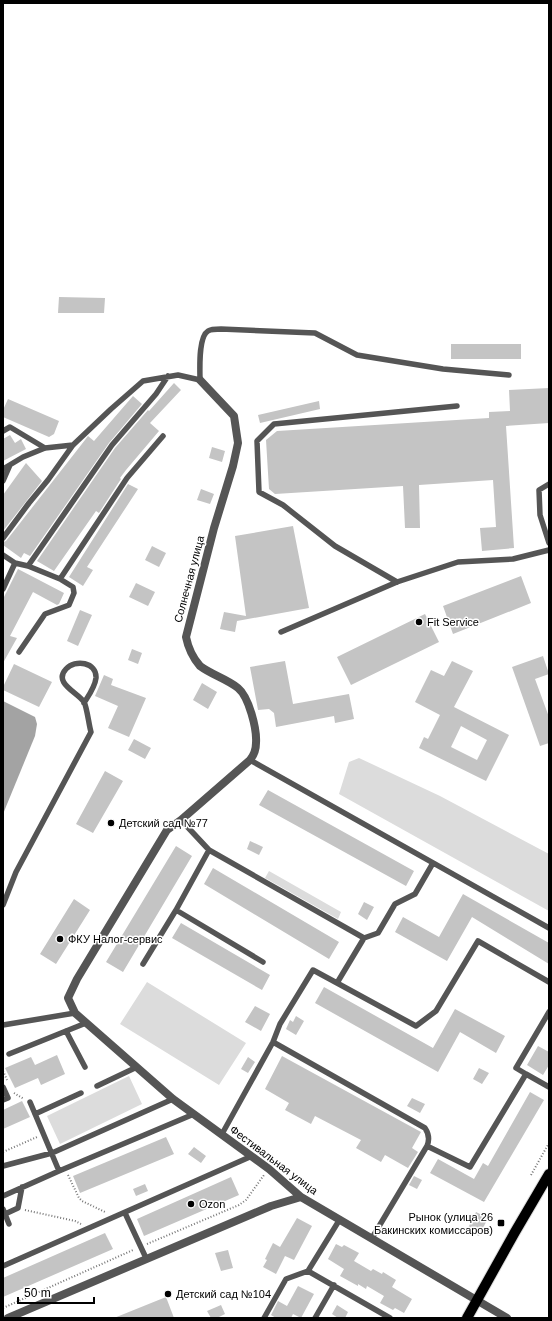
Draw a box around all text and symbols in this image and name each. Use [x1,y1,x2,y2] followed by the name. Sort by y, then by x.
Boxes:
[172,533,207,624] street label: Солнечная улица
[427,616,479,628] place label: Fit Service
[414,617,424,627] marker: Fit Service
[119,817,208,829] place label: Детский сад №77
[106,818,116,828] marker: Детский сад №77
[68,933,163,945] place label: ФКУ Налог-сервис
[55,934,65,944] marker: ФКУ Налог-сервис
[228,1123,321,1197] street label: Фестивальная улица
[199,1198,225,1210] place label: Ozon
[186,1199,196,1209] marker: Ozon
[374,1211,493,1236] place label: Рынок (улица 26 Бакинских комиссаров)
[496,1218,506,1228] marker: Рынок (улица 26 Бакинских комиссаров)
[18,1279,94,1305] scale bar
[24,1286,51,1300] text: 50 m
[176,1288,271,1300] place label: Детский сад №104
[163,1289,173,1299] marker: Детский сад №104

